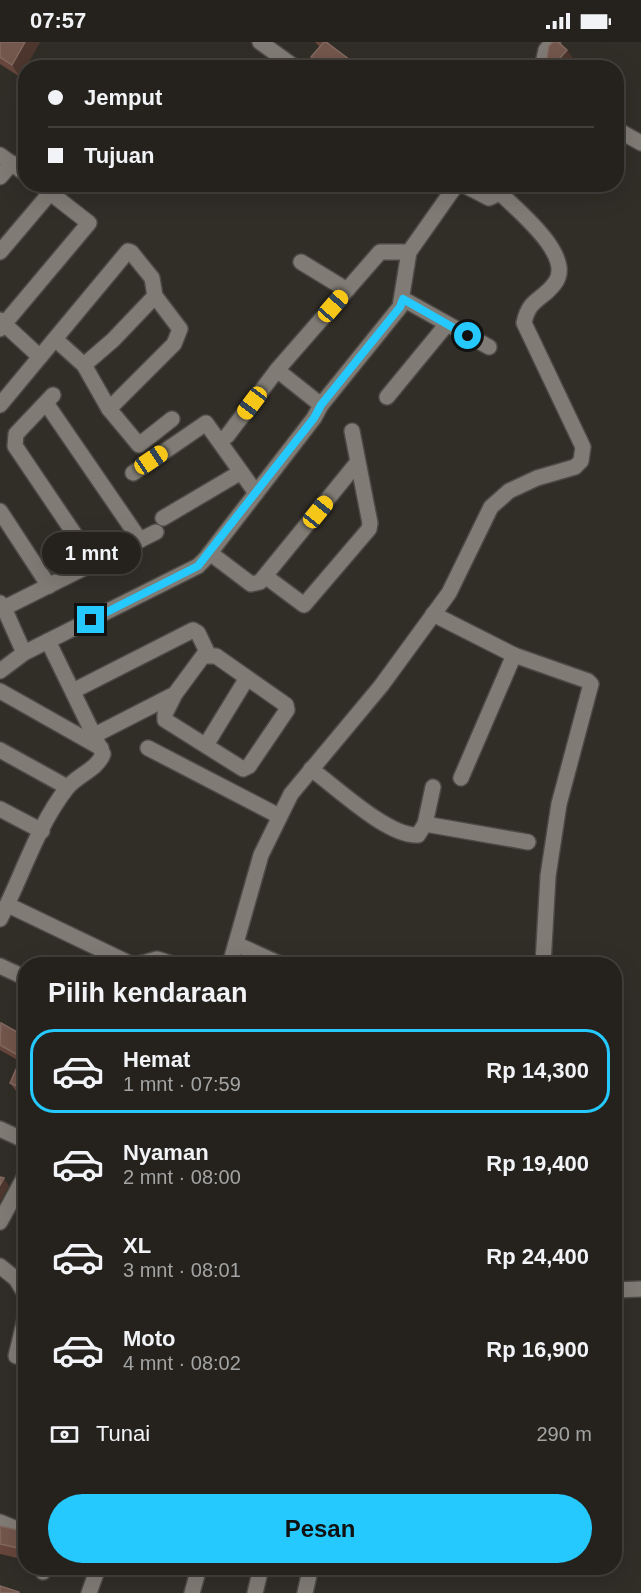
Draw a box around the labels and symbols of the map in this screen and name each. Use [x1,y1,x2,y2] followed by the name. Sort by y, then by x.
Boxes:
[314,287,352,325] car
[454,322,481,349] route start
[234,383,270,423] car
[131,442,171,478] car
[300,492,336,532] car
[42,533,140,575] callout: 1 mnt
[77,606,104,633] route end

